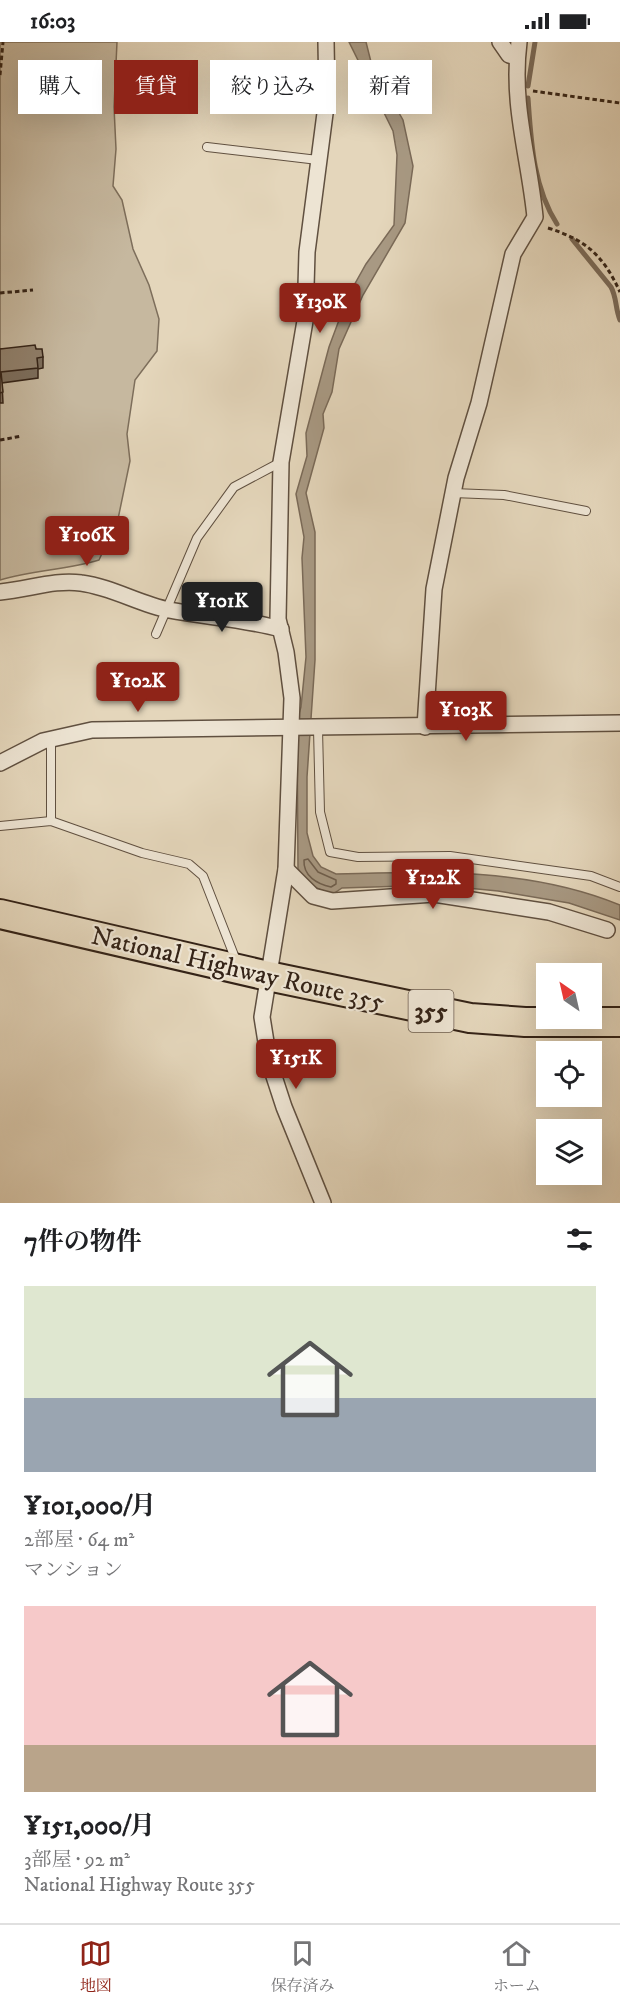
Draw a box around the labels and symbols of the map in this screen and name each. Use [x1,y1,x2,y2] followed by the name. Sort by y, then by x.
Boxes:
[278,283,362,334] pin: ¥130K
[45,516,129,567] pin: ¥106K
[180,582,264,633] pin: ¥101K
[96,662,180,713] pin: ¥102K
[424,691,508,742] pin: ¥103K
[391,859,475,910] pin: ¥122K
[88,920,388,1019] street label: National Highway Route 355
[536,963,602,1029] north arrow
[408,990,454,1032] road number: 355
[254,1039,338,1090] pin: ¥151K

